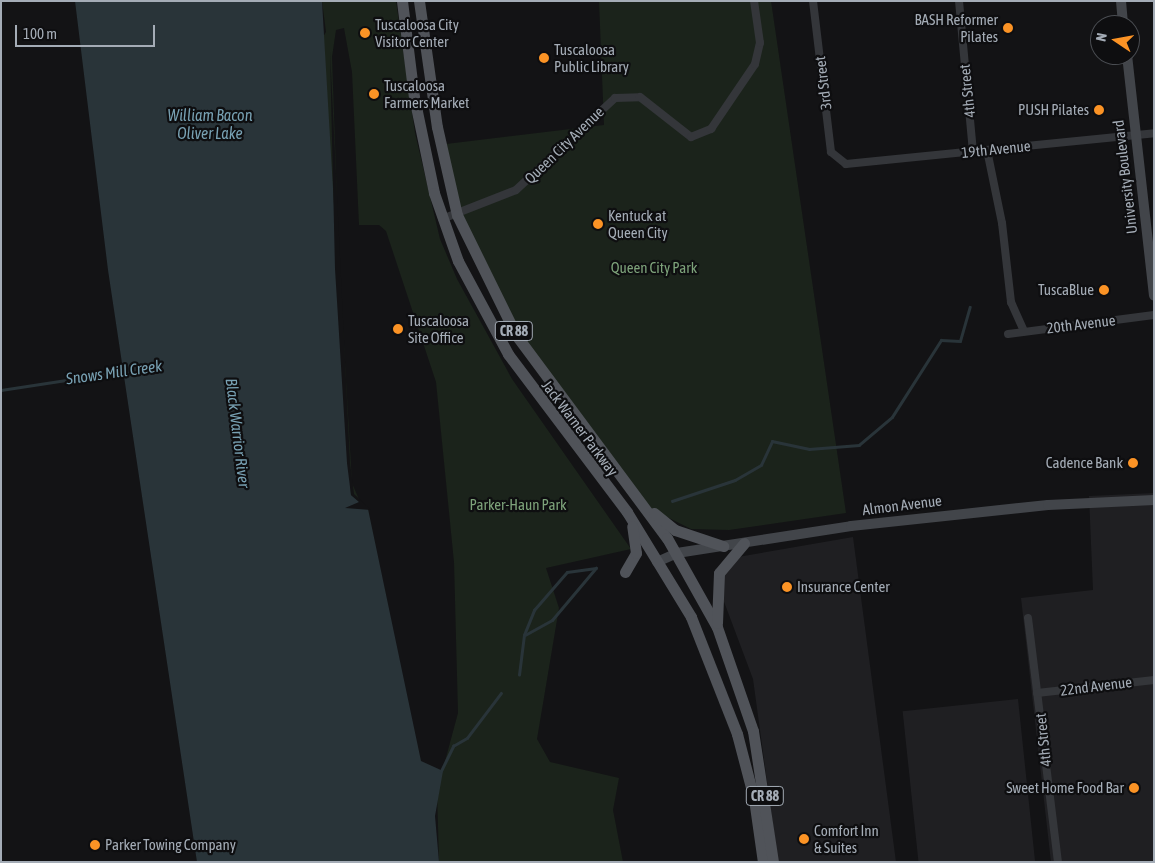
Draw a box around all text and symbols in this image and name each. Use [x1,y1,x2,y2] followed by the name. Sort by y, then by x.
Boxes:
[915,10,998,45] place label: BASH Reformer Pilates
[18,15,158,47] scale bar
[375,15,459,50] place label: Tuscaloosa City Visitor Center
[1090,15,1140,65] north arrow
[1002,22,1014,34] marker: BASH Reformer Pilates
[23,25,57,42] text: 100 m
[359,27,371,39] marker: Tuscaloosa City Visitor Center
[1093,31,1110,43] text: N
[554,40,629,75] place label: Tuscaloosa Public Library
[538,52,550,64] marker: Tuscaloosa Public Library
[811,55,835,111] street label: 3rd Street
[955,63,979,119] street label: 4th Street
[384,76,469,111] place label: Tuscaloosa Farmers Market
[368,88,380,100] marker: Tuscaloosa Farmers Market
[1018,101,1089,119] place label: PUSH Pilates
[521,103,607,187] street label: Queen City Avenue
[1093,104,1105,116] marker: PUSH Pilates
[168,105,252,143] water label: William Bacon Oliver Lake
[1109,119,1141,235] street label: University Boulevard
[961,136,1031,162] street label: 19th Avenue
[608,206,668,241] place label: Kentuck at Queen City
[592,218,604,230] marker: Kentuck at Queen City
[611,259,697,277] park label: Queen City Park
[1038,281,1094,299] place label: TuscaBlue
[1098,284,1110,296] marker: TuscaBlue
[408,311,469,346] place label: Tuscaloosa Site Office
[1046,311,1116,337] street label: 20th Avenue
[494,320,534,342] road number: CR 88
[392,323,404,335] marker: Tuscaloosa Site Office
[65,356,163,388] water label: Snows Mill Creek
[222,377,254,489] water label: Black Warrior River
[538,377,622,479] street label: Jack Warner Parkway
[1046,454,1123,472] place label: Cadence Bank
[1127,457,1139,469] marker: Cadence Bank
[861,491,943,519] street label: Almon Avenue
[469,496,567,514] park label: Parker-Haun Park
[797,578,890,596] place label: Insurance Center
[781,581,793,593] marker: Insurance Center
[1059,673,1133,699] street label: 22nd Avenue
[1031,712,1055,768] street label: 4th Street
[1006,779,1124,797] place label: Sweet Home Food Bar
[1128,782,1140,794] marker: Sweet Home Food Bar
[745,784,785,808] road number: CR 88
[814,821,879,856] place label: Comfort Inn & Suites
[798,833,810,845] marker: Comfort Inn & Suites
[105,836,236,854] place label: Parker Towing Company
[89,839,101,851] marker: Parker Towing Company

